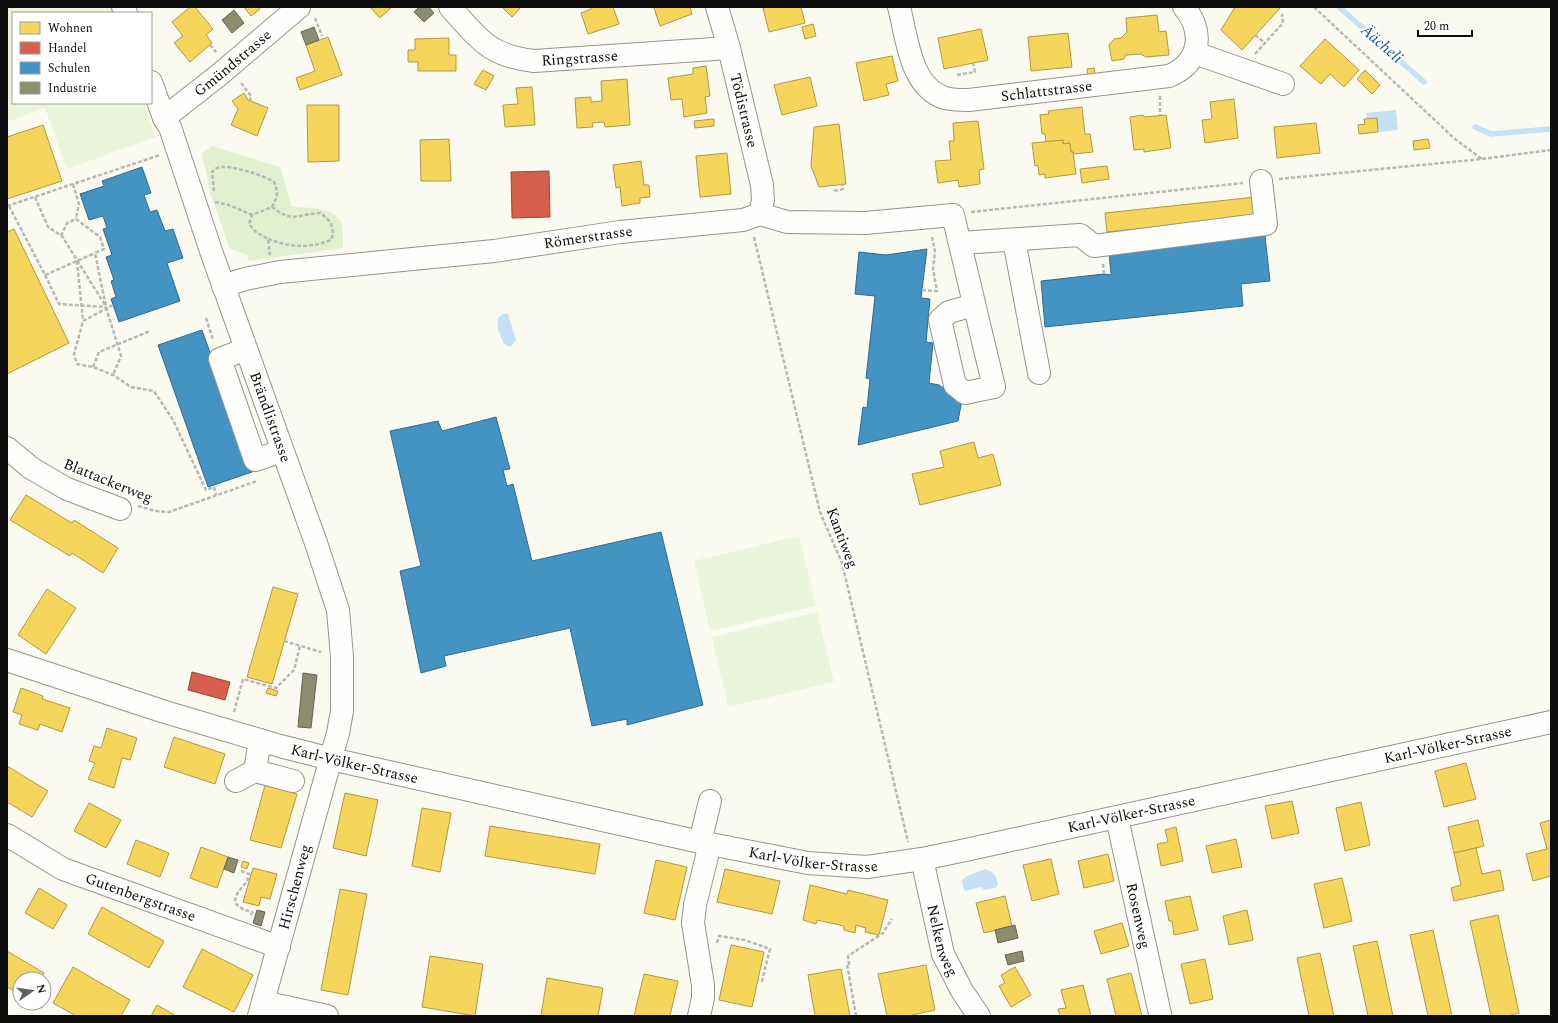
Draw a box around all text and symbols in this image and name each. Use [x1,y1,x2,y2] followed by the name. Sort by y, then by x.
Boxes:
[12,12,152,104] legend
[1418,12,1472,38] scale bar
[1424,17,1449,36] text: 20 m
[1355,18,1409,70] water label: Äächeli
[48,19,93,38] text: Wohnen
[189,24,277,102] street label: Gmündstrasse
[48,39,87,58] text: Handel
[541,44,619,72] street label: Ringstrasse
[48,59,90,78] text: Schulen
[724,71,764,150] street label: Tödistrasse
[999,74,1093,108] street label: Schlattstrasse
[48,79,97,98] text: Industrie
[542,219,634,255] street label: Römerstrasse
[244,368,298,465] street label: Brändlistrasse
[60,453,156,509] street label: Blattackerweg
[820,504,864,572] street label: Kantiweg
[1382,719,1514,770] street label: Karl-Völker-Strasse
[288,738,421,790] street label: Karl-Völker-Strasse
[1065,789,1197,839] street label: Karl-Völker-Strasse
[747,840,879,879] street label: Karl-Völker-Strasse
[273,842,317,932] street label: Hirschenweg
[82,866,199,928] street label: Gutenbergstrasse
[1120,880,1157,951] street label: Rosenweg
[921,902,964,981] street label: Nelkenweg
[12,971,52,1011] north arrow
[32,983,51,995] text: N

